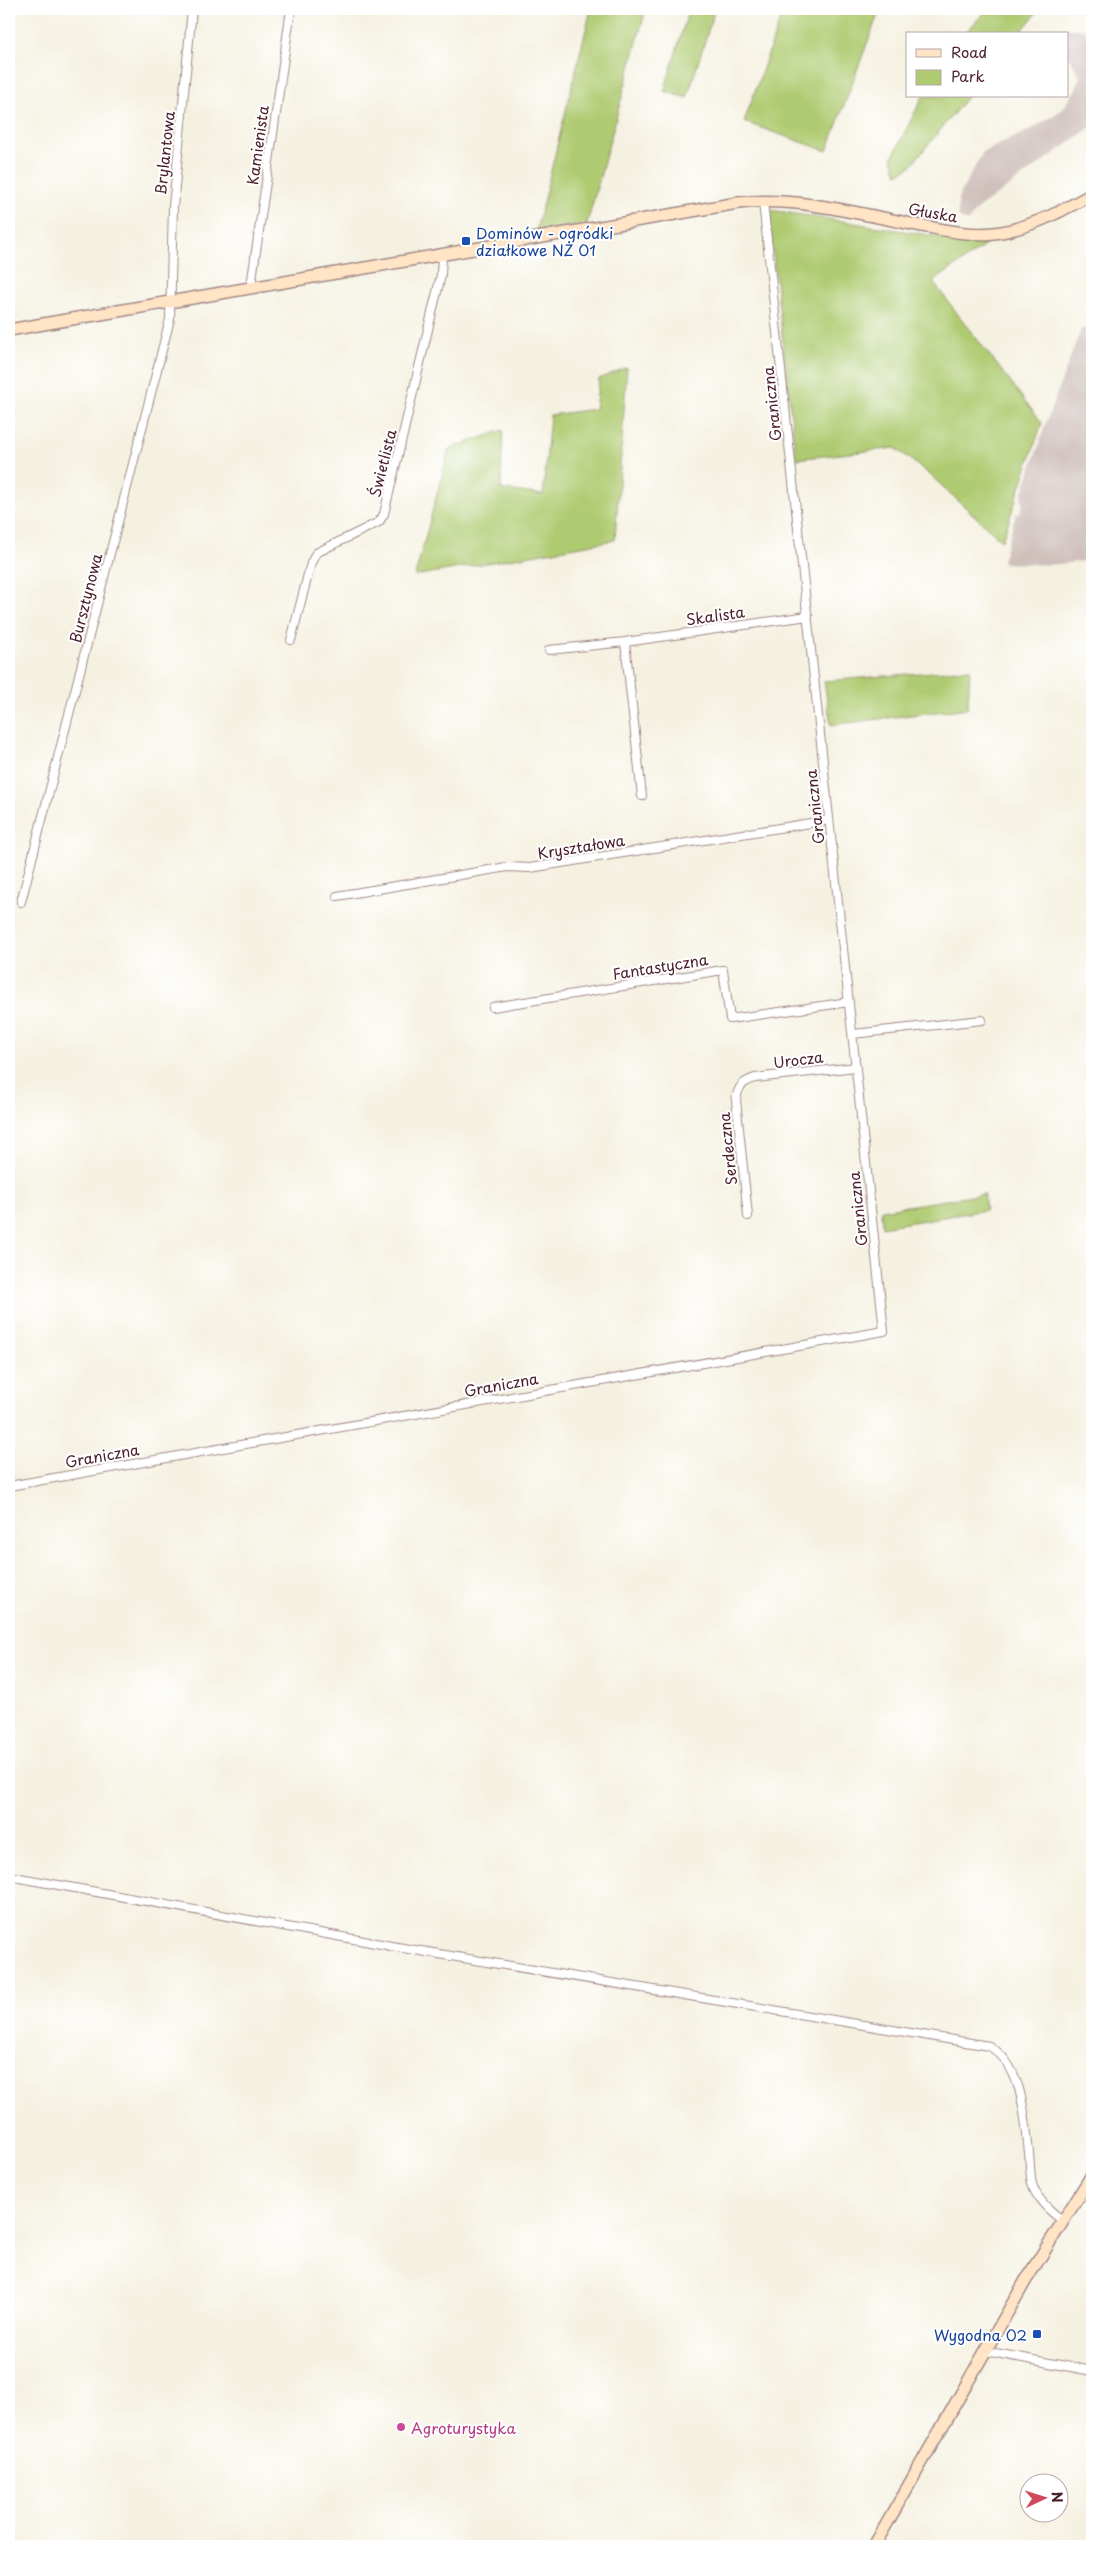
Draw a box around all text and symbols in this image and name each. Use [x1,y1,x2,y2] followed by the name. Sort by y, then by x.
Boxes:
[906,32,1068,98] legend
[951,40,987,63] text: Road
[951,64,985,87] text: Park
[240,103,274,186] street label: Kamienista
[148,109,180,196] street label: Brylantowa
[907,196,960,228] street label: Głuska
[476,221,613,261] place label: Dominów - ogródki działkowe NŻ 01
[460,235,472,247] marker: Dominów - ogródki działkowe NŻ 01
[756,365,786,443] street label: Graniczna
[362,426,402,499] street label: Świetlista
[63,550,107,645] street label: Bursztynowa
[684,599,747,631] street label: Skalista
[799,768,829,846] street label: Graniczna
[536,828,627,864] street label: Kryształowa
[611,947,710,985] street label: Fantastyczna
[772,1044,825,1073] street label: Urocza
[712,1111,742,1186] street label: Serdeczna
[842,1170,872,1248] street label: Graniczna
[462,1366,541,1402] street label: Graniczna
[63,1437,142,1473] street label: Graniczna
[934,2323,1027,2346] place label: Wygodna 02
[1031,2328,1043,2340] marker: Wygodna 02
[411,2416,516,2439] place label: Agroturystyka
[395,2421,407,2433] marker: Agroturystyka
[1018,2472,1068,2522] north arrow
[1047,2491,1068,2503] text: N

